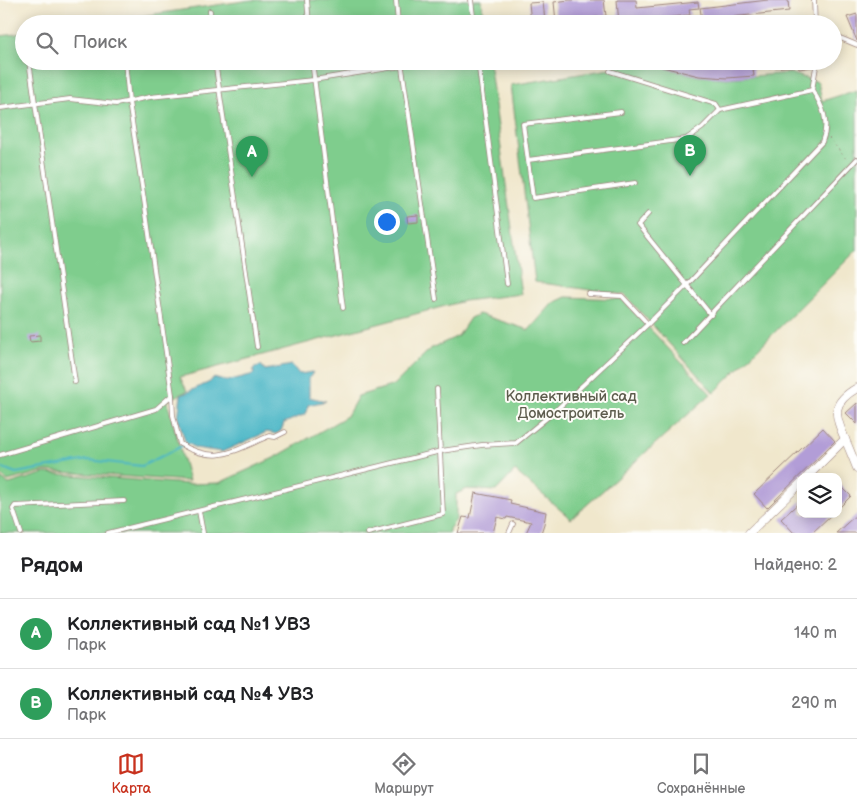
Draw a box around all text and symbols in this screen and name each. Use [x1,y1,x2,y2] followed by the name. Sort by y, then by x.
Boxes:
[15,15,842,70] search box
[33,29,61,57] icon: search
[73,31,127,54] text: Поиск
[674,135,706,176] pin: B
[236,136,268,177] pin: A
[374,209,400,235] your location
[505,387,637,423] park label: Коллективный сад Домостроитель
[797,473,842,518] map controls
[797,473,842,518] button: layers
[20,553,83,578] text: Рядом
[753,556,837,575] text: Найдено: 2
[67,613,311,636] text: Коллективный сад №1 УВЗ
[31,624,41,643] text: A
[794,624,837,643] text: 140 m
[67,636,106,655] text: Парк
[67,683,314,706] text: Коллективный сад №4 УВЗ
[30,694,42,713] text: B
[791,694,837,713] text: 290 m
[67,706,106,725] text: Парк
[112,750,151,797] tab: Карта
[374,750,434,797] tab: Маршрут
[657,750,745,797] tab: Сохранённые

